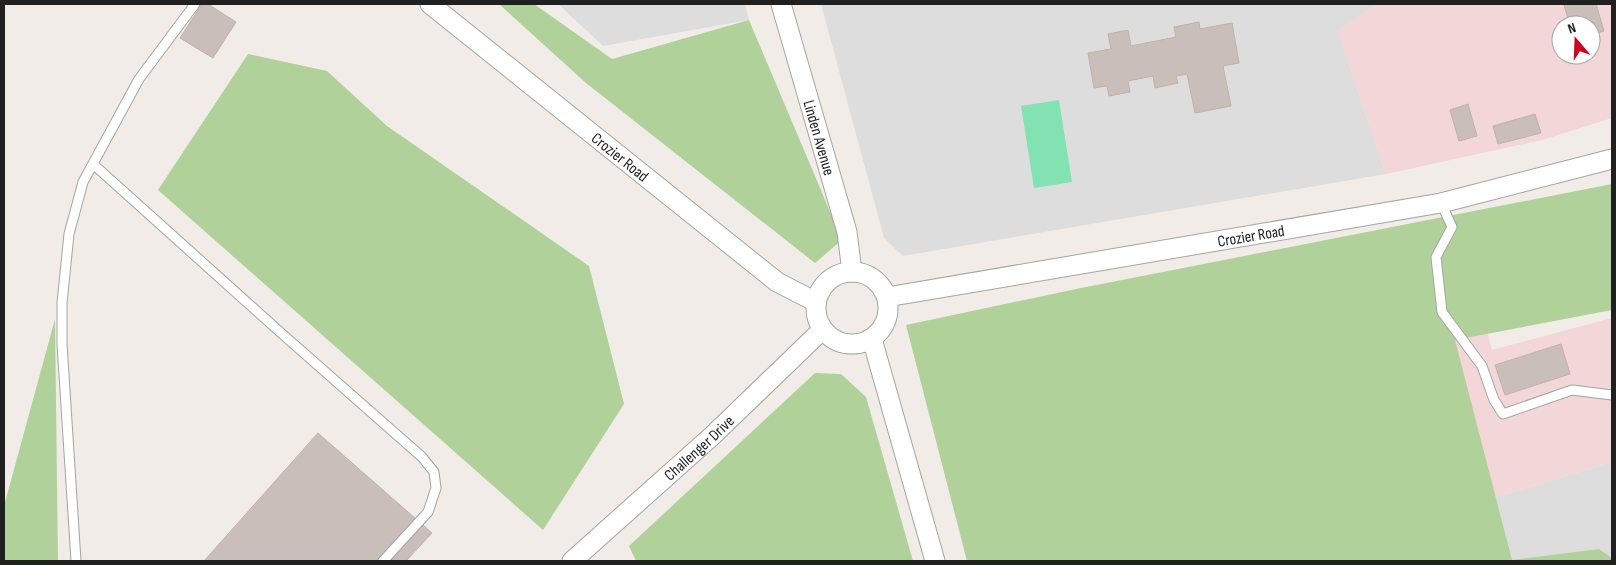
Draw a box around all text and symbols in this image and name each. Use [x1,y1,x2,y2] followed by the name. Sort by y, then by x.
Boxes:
[1551,15,1601,65] north arrow
[1566,19,1578,37] text: N
[798,98,838,178] street label: Linden Avenue
[587,129,652,186] street label: Crozier Road
[1216,222,1286,252] street label: Crozier Road
[661,412,739,485] street label: Challenger Drive

